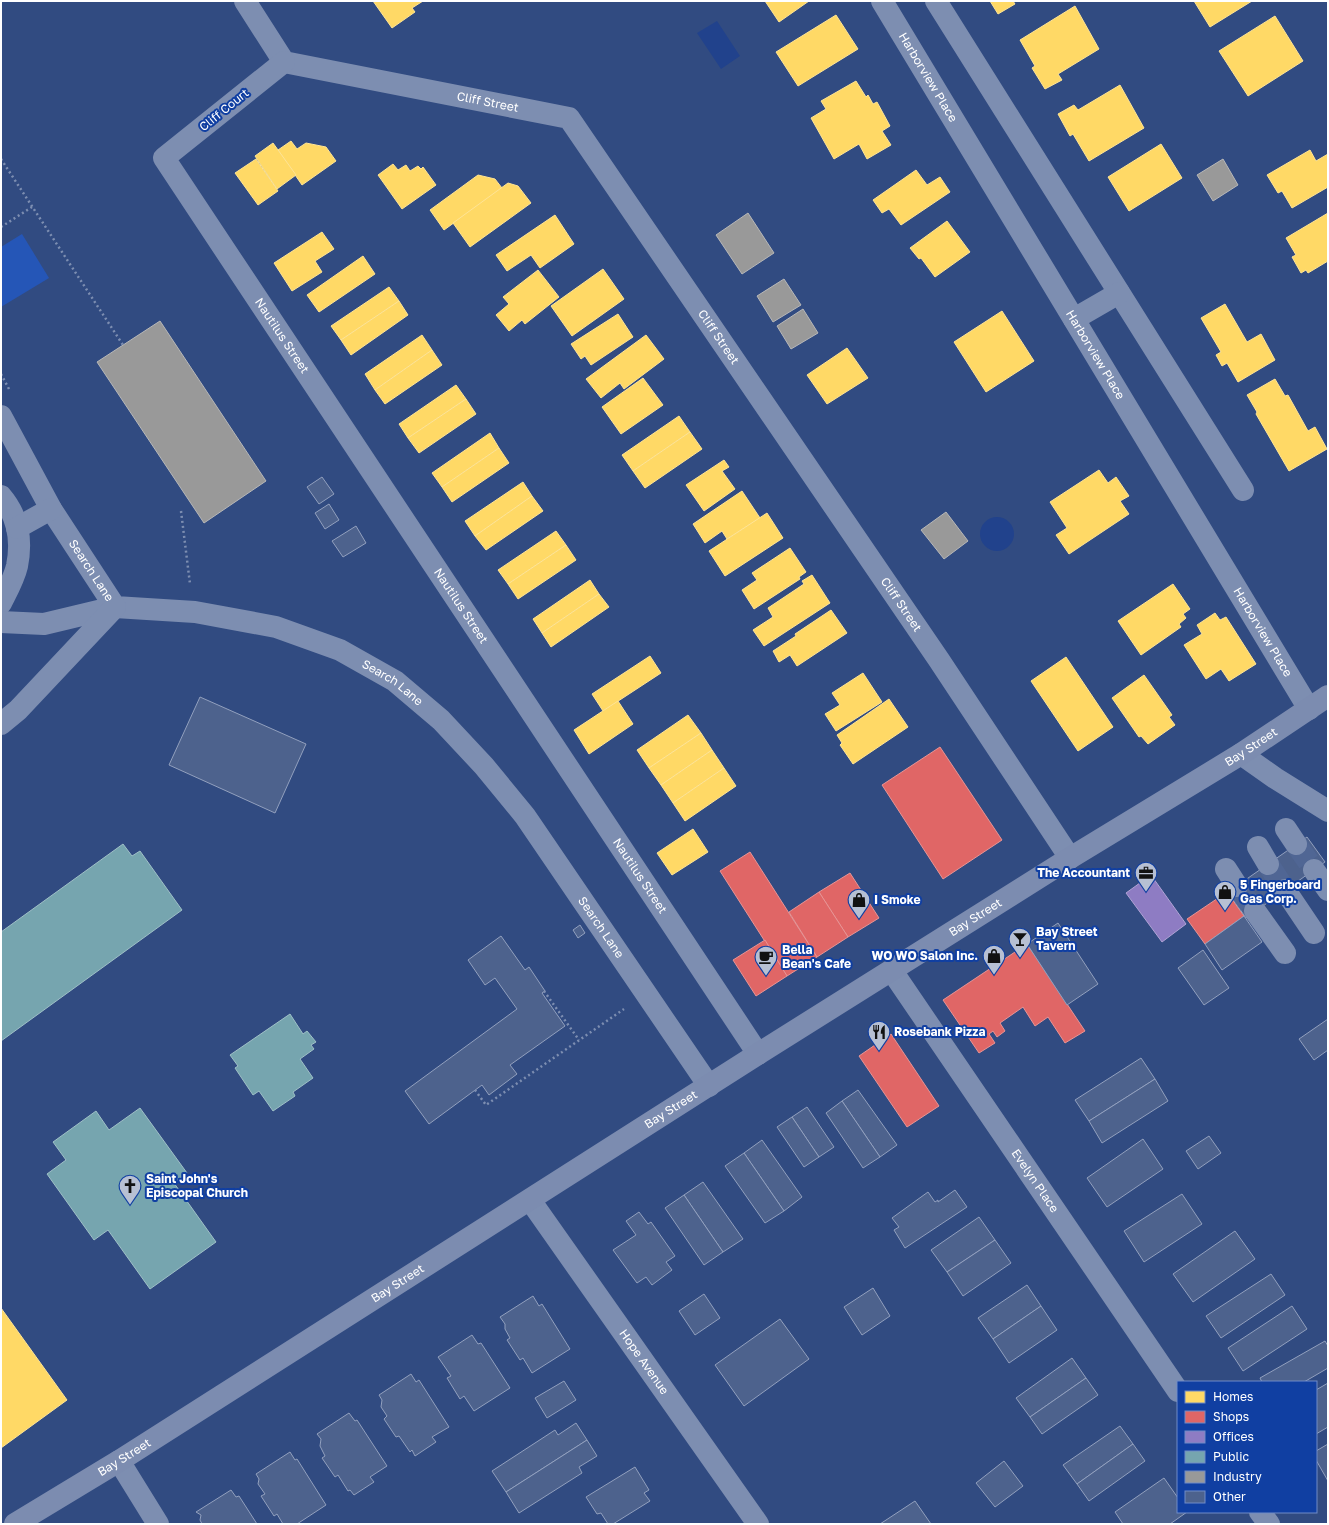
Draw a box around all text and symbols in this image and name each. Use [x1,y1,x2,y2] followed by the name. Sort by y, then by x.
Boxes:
[896,29,961,124] street label: Harborview Place
[196,85,252,134] street label: Cliff Court
[456,88,520,115] street label: Cliff Street
[252,295,313,376] street label: Nautilus Street
[695,307,743,367] street label: Cliff Street
[1063,307,1128,402] street label: Harborview Place
[66,536,117,604] street label: Search Lane
[431,565,492,646] street label: Nautilus Street
[878,574,926,635] street label: Cliff Street
[1230,584,1296,679] street label: Harborview Place
[359,656,426,708] street label: Search Lane
[1222,724,1280,769] street label: Bay Street
[610,835,671,916] street label: Nautilus Street
[1133,860,1159,893] office icon: The Accountant
[1037,865,1130,880] place label: The Accountant
[1240,877,1321,906] place label: 5 Fingerboard Gas Corp.
[1212,879,1238,912] shop icon: 5 Fingerboard Gas Corp.
[846,887,872,920] shop icon: I Smoke
[874,892,921,907] place label: I Smoke
[575,893,628,961] street label: Search Lane
[946,895,1005,939] street label: Bay Street
[1036,924,1098,953] place label: Bay Street Tavern
[1007,926,1033,959] bar icon: Bay Street Tavern
[782,942,851,971] place label: Bella Bean's Cafe
[981,943,1007,976] shop icon: WO WO Salon Inc.
[753,944,779,977] cafe icon: Bella Bean's Cafe
[871,948,978,963] place label: WO WO Salon Inc.
[866,1019,892,1052] restaurant icon: Rosebank Pizza
[894,1024,985,1039] place label: Rosebank Pizza
[641,1086,700,1131] street label: Bay Street
[1009,1146,1062,1215] street label: Evelyn Place
[146,1171,248,1200] place label: Saint John's Episcopal Church
[117,1173,143,1206] church icon: Saint John's Episcopal Church
[368,1261,427,1305] street label: Bay Street
[616,1326,672,1397] street label: Hope Avenue
[1177,1381,1317,1513] legend
[1213,1389,1253,1404] text: Homes
[1213,1409,1249,1424] text: Shops
[1213,1429,1254,1444] text: Offices
[95,1435,154,1479] street label: Bay Street
[1213,1449,1250,1464] text: Public
[1213,1469,1262,1484] text: Industry
[1213,1489,1246,1504] text: Other

